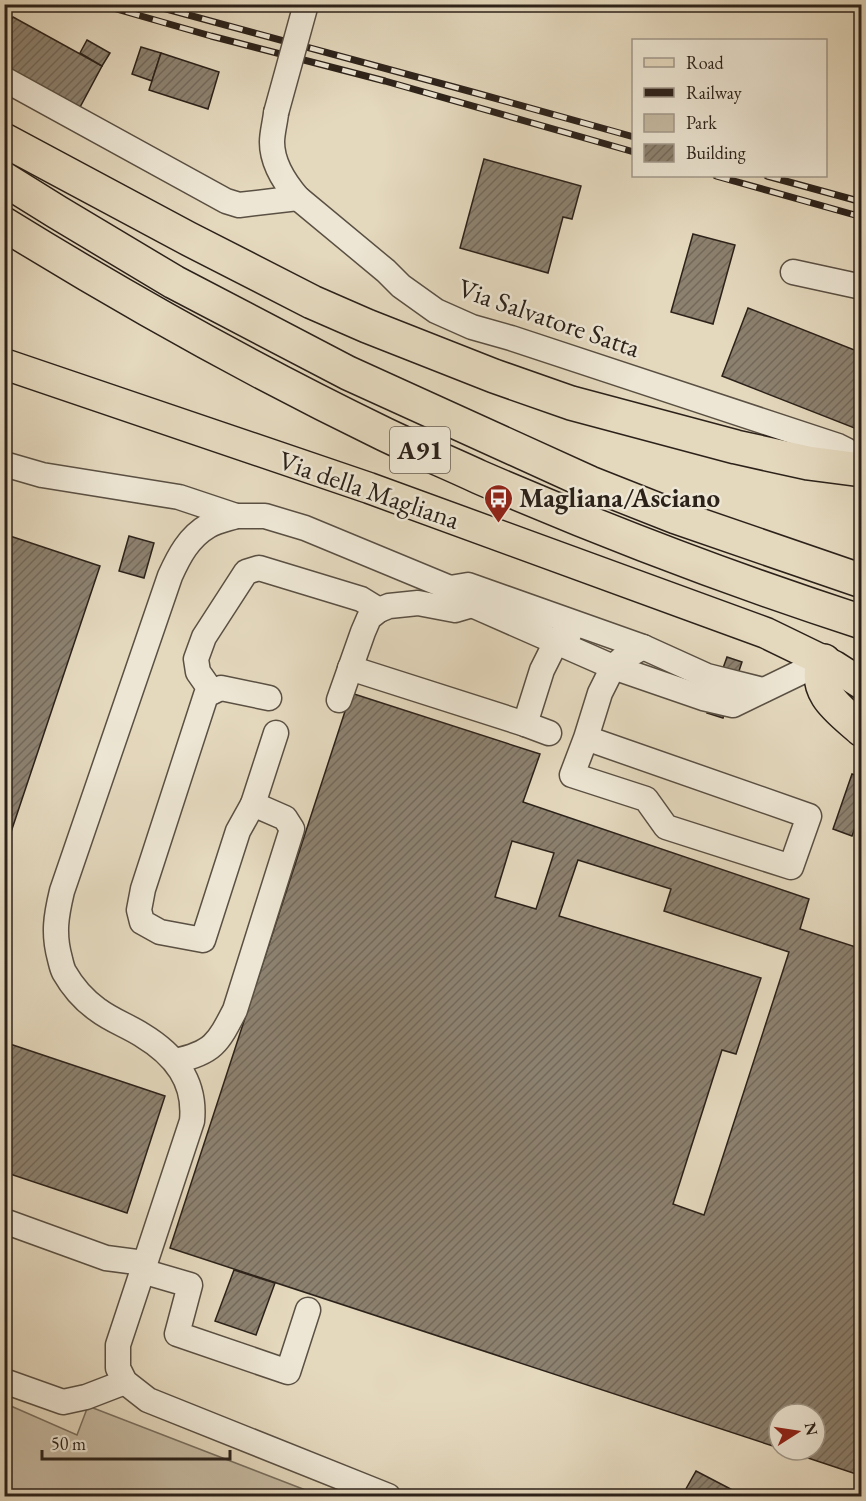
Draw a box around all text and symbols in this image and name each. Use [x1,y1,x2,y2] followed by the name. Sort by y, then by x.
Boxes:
[632,39,827,177] legend
[686,51,725,74] text: Road
[686,81,742,104] text: Railway
[686,111,717,134] text: Park
[686,141,746,164] text: Building
[454,270,645,365] street label: Via Salvatore Satta
[390,427,450,473] road number: A91
[274,442,464,537] street label: Via della Magliana
[519,480,720,515] place label: Magliana/Asciano
[482,482,514,524] bus stop icon: Magliana/Asciano
[767,1402,827,1462] north arrow
[800,1420,823,1438] text: N
[42,1423,230,1461] scale bar
[51,1432,86,1455] text: 50 m

